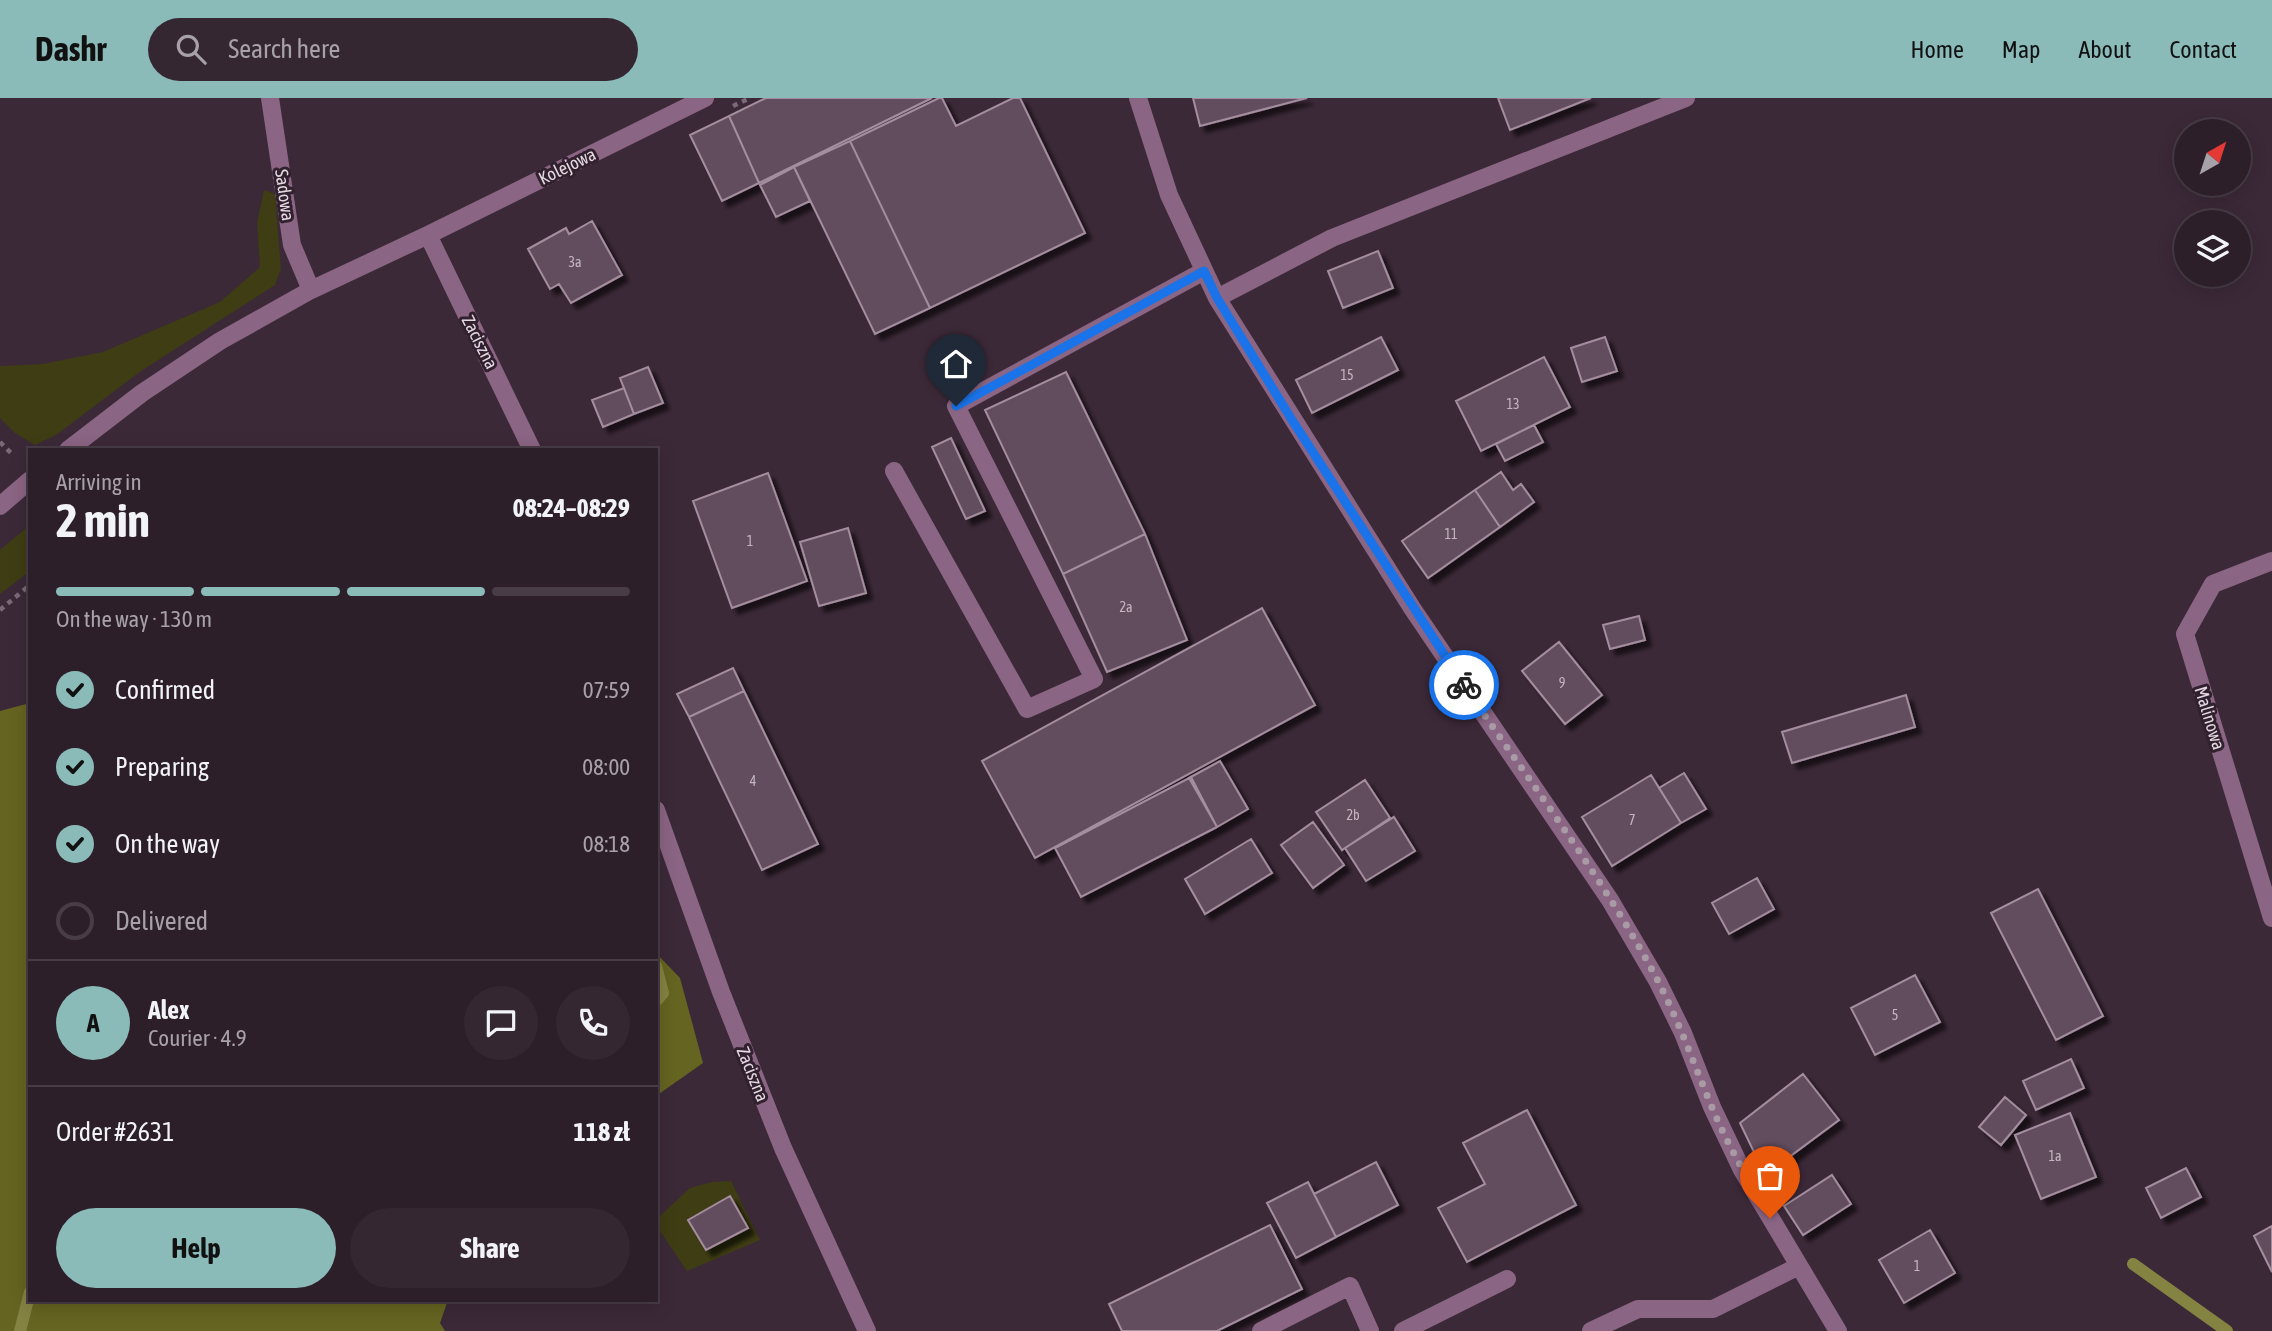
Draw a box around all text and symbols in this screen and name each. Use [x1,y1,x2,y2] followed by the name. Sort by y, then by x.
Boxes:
[148,18,638,81] search box
[35,30,106,68] text: Dashr
[172,30,210,68] icon: search
[228,34,340,64] text: Search here
[1910,36,1964,63] text: Home
[2002,36,2040,63] text: Map
[2078,36,2131,63] text: About
[2169,36,2237,63] text: Contact
[2174,119,2250,196] north arrow
[2174,119,2251,287] map controls
[535,143,599,189] street label: Kolejowa
[271,168,299,222] street label: Sadowa
[2174,210,2251,287] button: layers
[568,254,582,270] house number: 3a
[458,312,502,372] street label: Zaciszna
[926,334,986,406] pin
[937,345,975,383] icon: home
[1340,367,1354,383] house number: 15
[1506,396,1520,412] house number: 13
[56,469,142,495] text: Arriving in
[513,493,630,523] text: 08:24–08:29
[56,494,150,547] text: 2 min
[1444,526,1458,542] house number: 11
[747,533,753,549] house number: 1
[1119,599,1133,615] house number: 2a
[56,606,212,632] text: On the way · 130 m
[1429,650,1499,720] courier
[1445,666,1483,704] icon: bike
[56,671,94,709] icon: check
[115,675,215,705] text: Confirmed
[1559,675,1565,691] house number: 9
[583,677,630,703] text: 07:59
[2190,684,2230,752] street label: Malinowa
[56,748,94,786] icon: check
[115,752,209,782] text: Preparing
[582,754,630,780] text: 08:00
[750,773,757,789] house number: 4
[1346,807,1360,823] house number: 2b
[1629,812,1635,828] house number: 7
[56,825,94,863] icon: check
[115,829,220,859] text: On the way
[583,831,630,857] text: 08:18
[115,906,208,936] text: Delivered
[464,986,538,1060] button: chat
[556,986,630,1060] button: phone
[148,995,189,1025] text: Alex
[1892,1007,1898,1023] house number: 5
[87,1008,99,1038] text: A
[148,1025,247,1051] text: Courier · 4.9
[733,1044,773,1104] street label: Zaciszna
[56,1117,175,1147] text: Order #2631
[574,1117,630,1147] text: 118 zł
[1740,1146,1800,1218] pin
[2048,1148,2062,1164] house number: 1a
[1751,1157,1789,1195] icon: bag
[56,1208,336,1288] button: Help
[350,1208,630,1288] button: Share
[1914,1258,1920,1274] house number: 1

